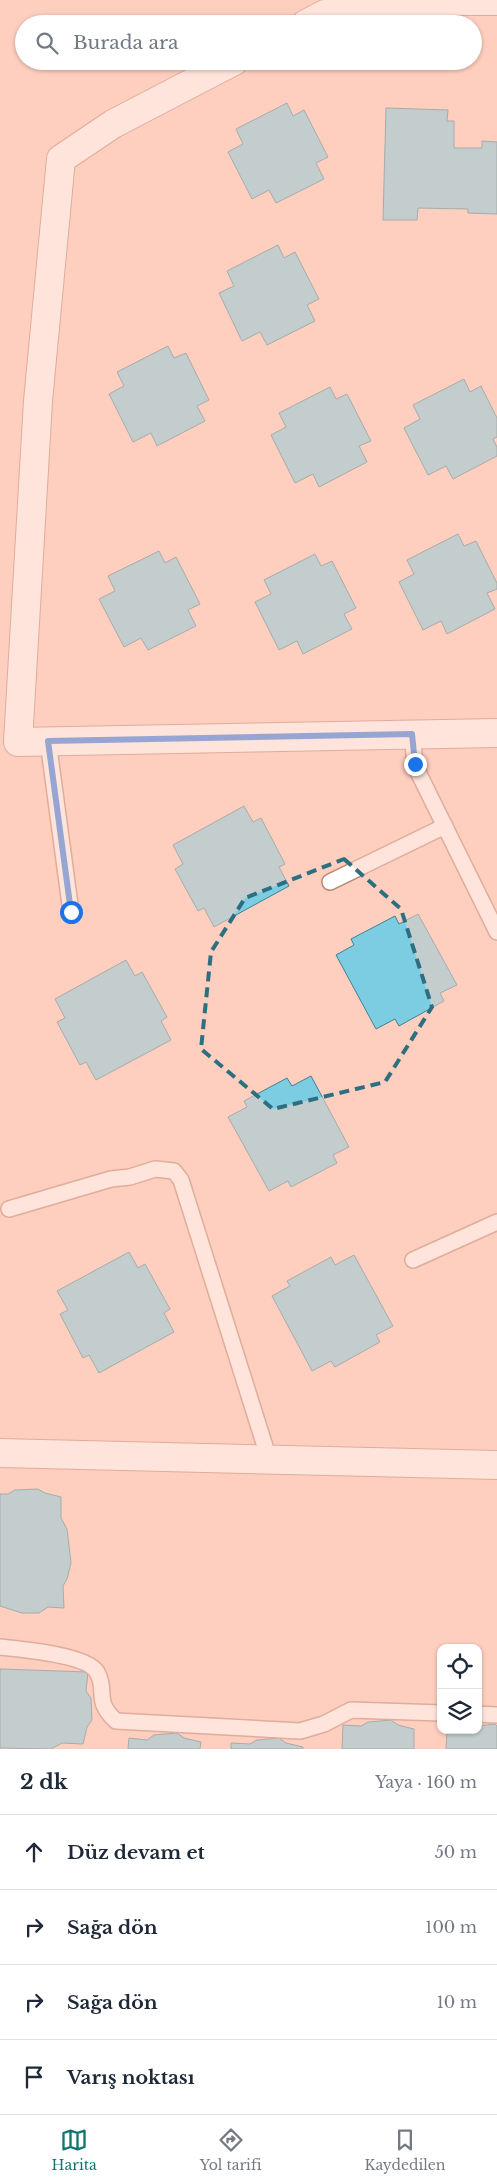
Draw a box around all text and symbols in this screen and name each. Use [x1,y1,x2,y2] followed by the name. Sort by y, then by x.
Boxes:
[15,15,482,70] search box
[33,29,61,57] icon: search
[73,31,179,54] text: Burada ara
[404,753,427,776] route end
[60,901,83,924] route start
[437,1644,482,1734] map controls
[437,1644,482,1689] button: locate
[437,1689,482,1734] button: layers
[20,1769,68,1795] text: 2 dk
[375,1772,477,1792] text: Yaya · 160 m
[20,1838,48,1866] icon: ahead
[67,1841,205,1864] text: Düz devam et
[435,1842,477,1862] text: 50 m
[20,1913,48,1941] icon: right
[67,1916,158,1939] text: Sağa dön
[425,1917,477,1937] text: 100 m
[20,1988,48,2016] icon: right
[67,1991,158,2014] text: Sağa dön
[437,1992,477,2012] text: 10 m
[20,2063,48,2091] icon: arrive
[67,2066,195,2089] text: Varış noktası
[52,2126,97,2174] tab: Harita
[200,2126,261,2174] tab: Yol tarifi
[365,2126,445,2174] tab: Kaydedilen

